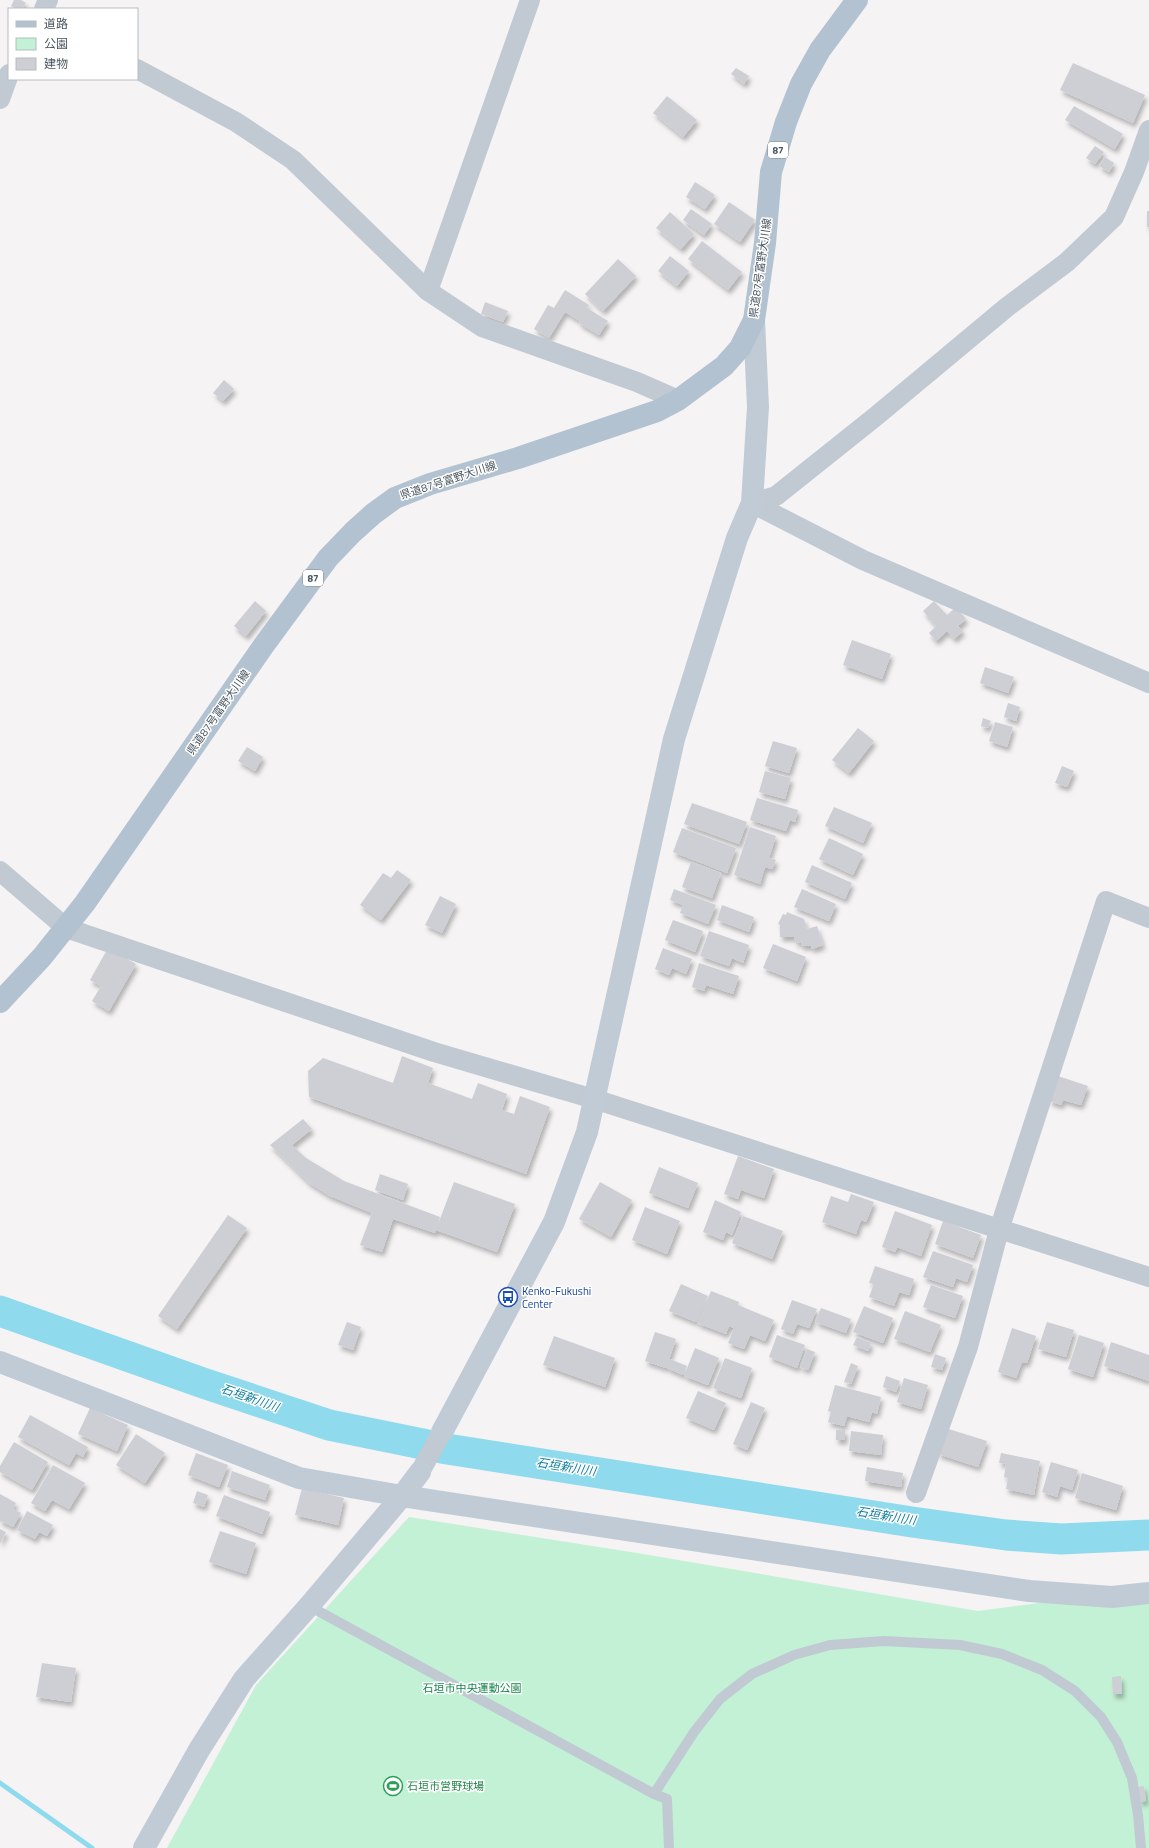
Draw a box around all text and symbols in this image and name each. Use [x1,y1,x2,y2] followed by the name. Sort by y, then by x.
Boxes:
[8,8,138,80] legend
[44,14,68,33] text: 道路
[44,34,68,53] text: 公園
[44,54,68,73] text: 建物
[768,142,788,158] road number: 87
[745,217,775,319] street label: 県道87号富野大川線
[398,457,498,503] street label: 県道87号富野大川線
[303,570,323,586] road number: 87
[183,666,253,758] street label: 県道87号富野大川線
[522,1283,591,1312] place label: Kenko-Fukushi Center
[497,1286,519,1308] bus stop icon: Kenko-Fukushi Center
[219,1379,284,1417] water label: 石垣新川川
[535,1452,599,1481] water label: 石垣新川川
[855,1501,919,1530] water label: 石垣新川川
[423,1680,522,1696] park label: 石垣市中央運動公園
[382,1775,404,1797] sports icon: 石垣市営野球場
[407,1778,484,1794] place label: 石垣市営野球場

